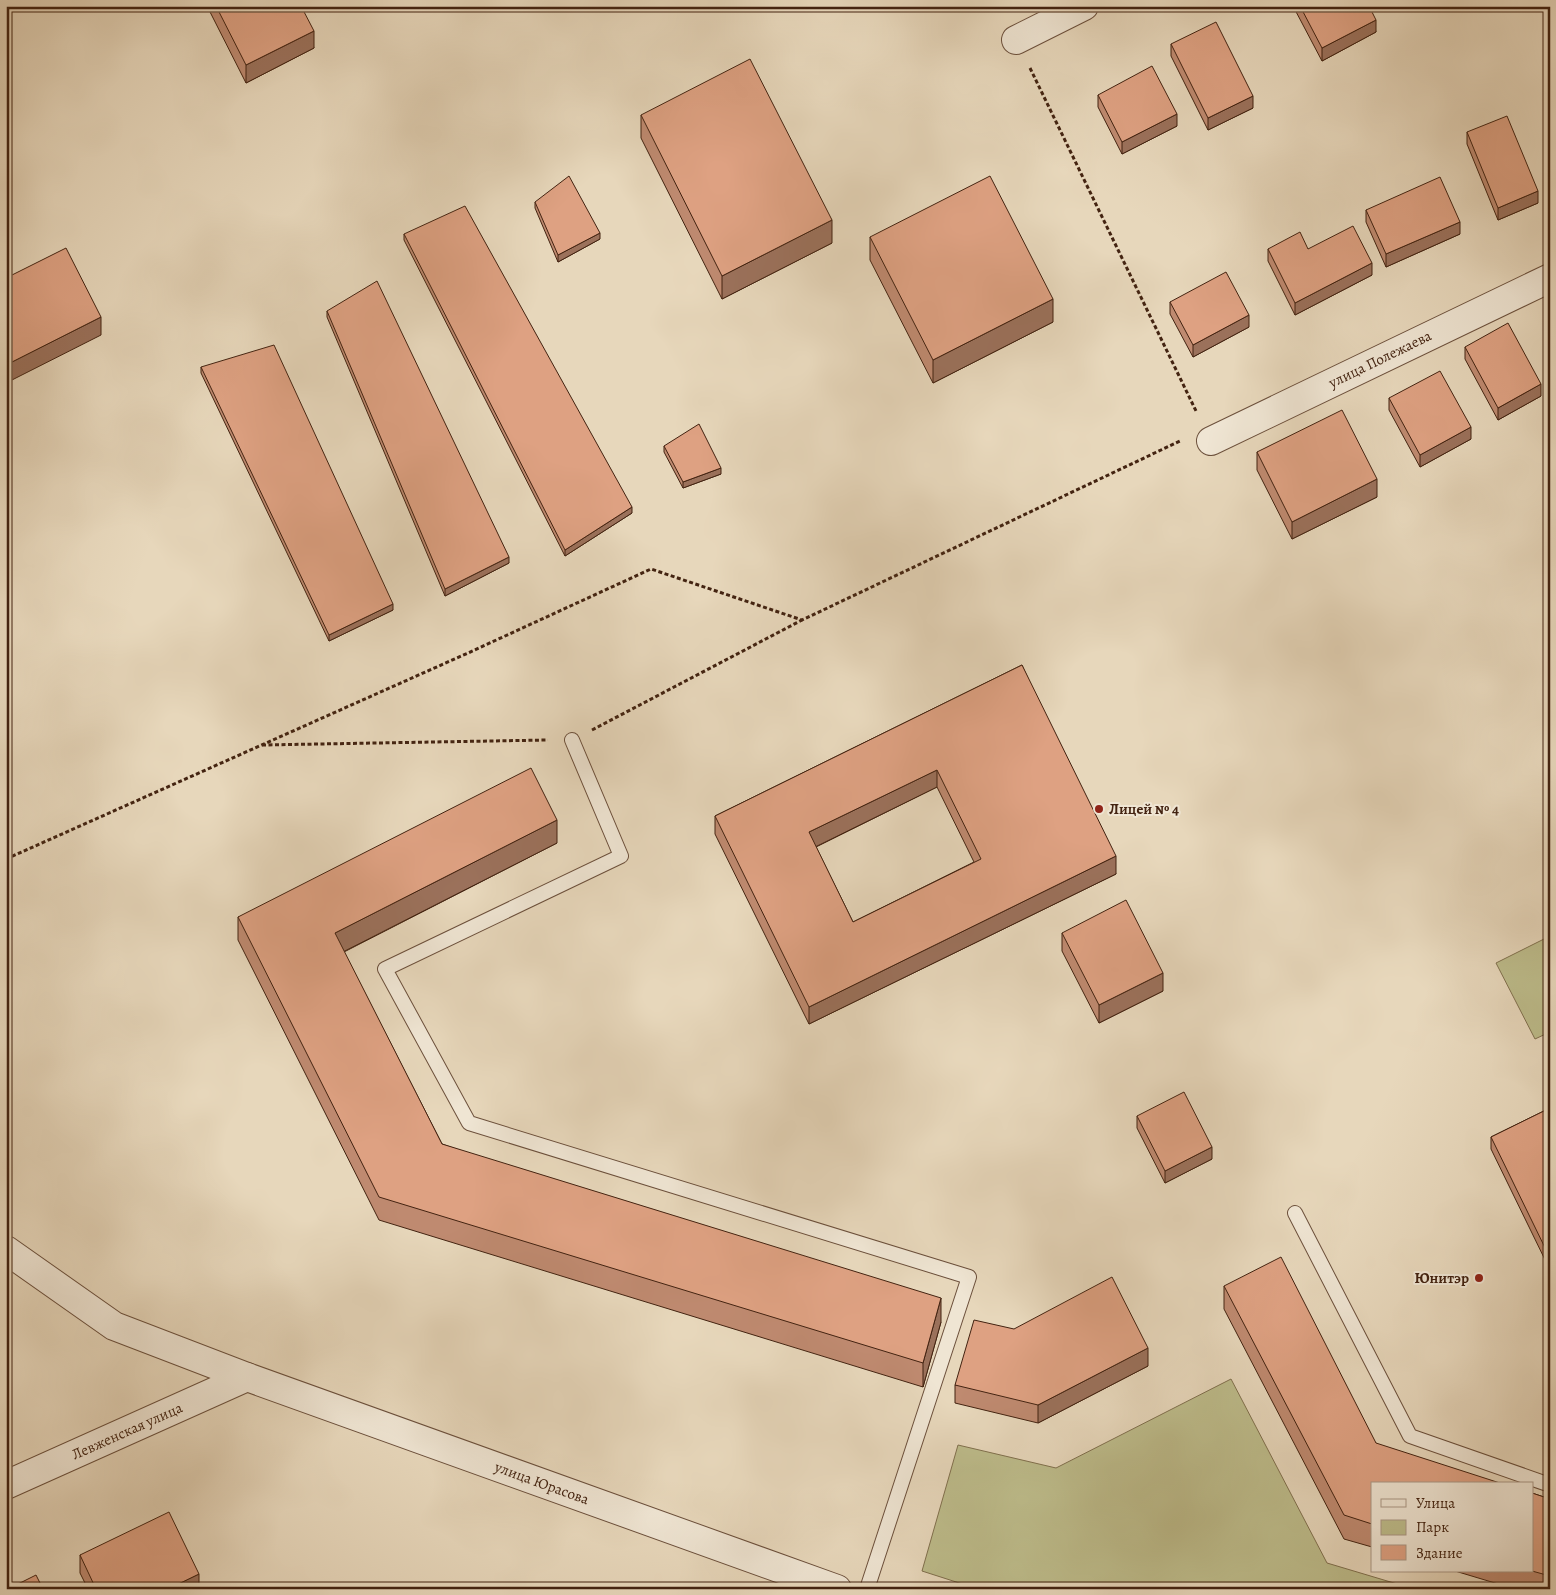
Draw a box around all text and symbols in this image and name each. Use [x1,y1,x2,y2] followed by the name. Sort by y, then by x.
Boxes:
[1324,325,1435,393] street label: улица Полежаева
[1109,799,1179,819] place label: Лицей № 4
[1093,803,1105,815] marker: Лицей № 4
[1414,1268,1469,1288] place label: Юнитэр
[1473,1272,1485,1284] marker: Юнитэр
[68,1398,186,1464] street label: Левженская улица
[491,1456,592,1509] street label: улица Юрасова
[1371,1482,1534,1572] legend
[1416,1493,1455,1513] text: Улица
[1416,1517,1449,1537] text: Парк
[1416,1543,1463,1563] text: Здание

